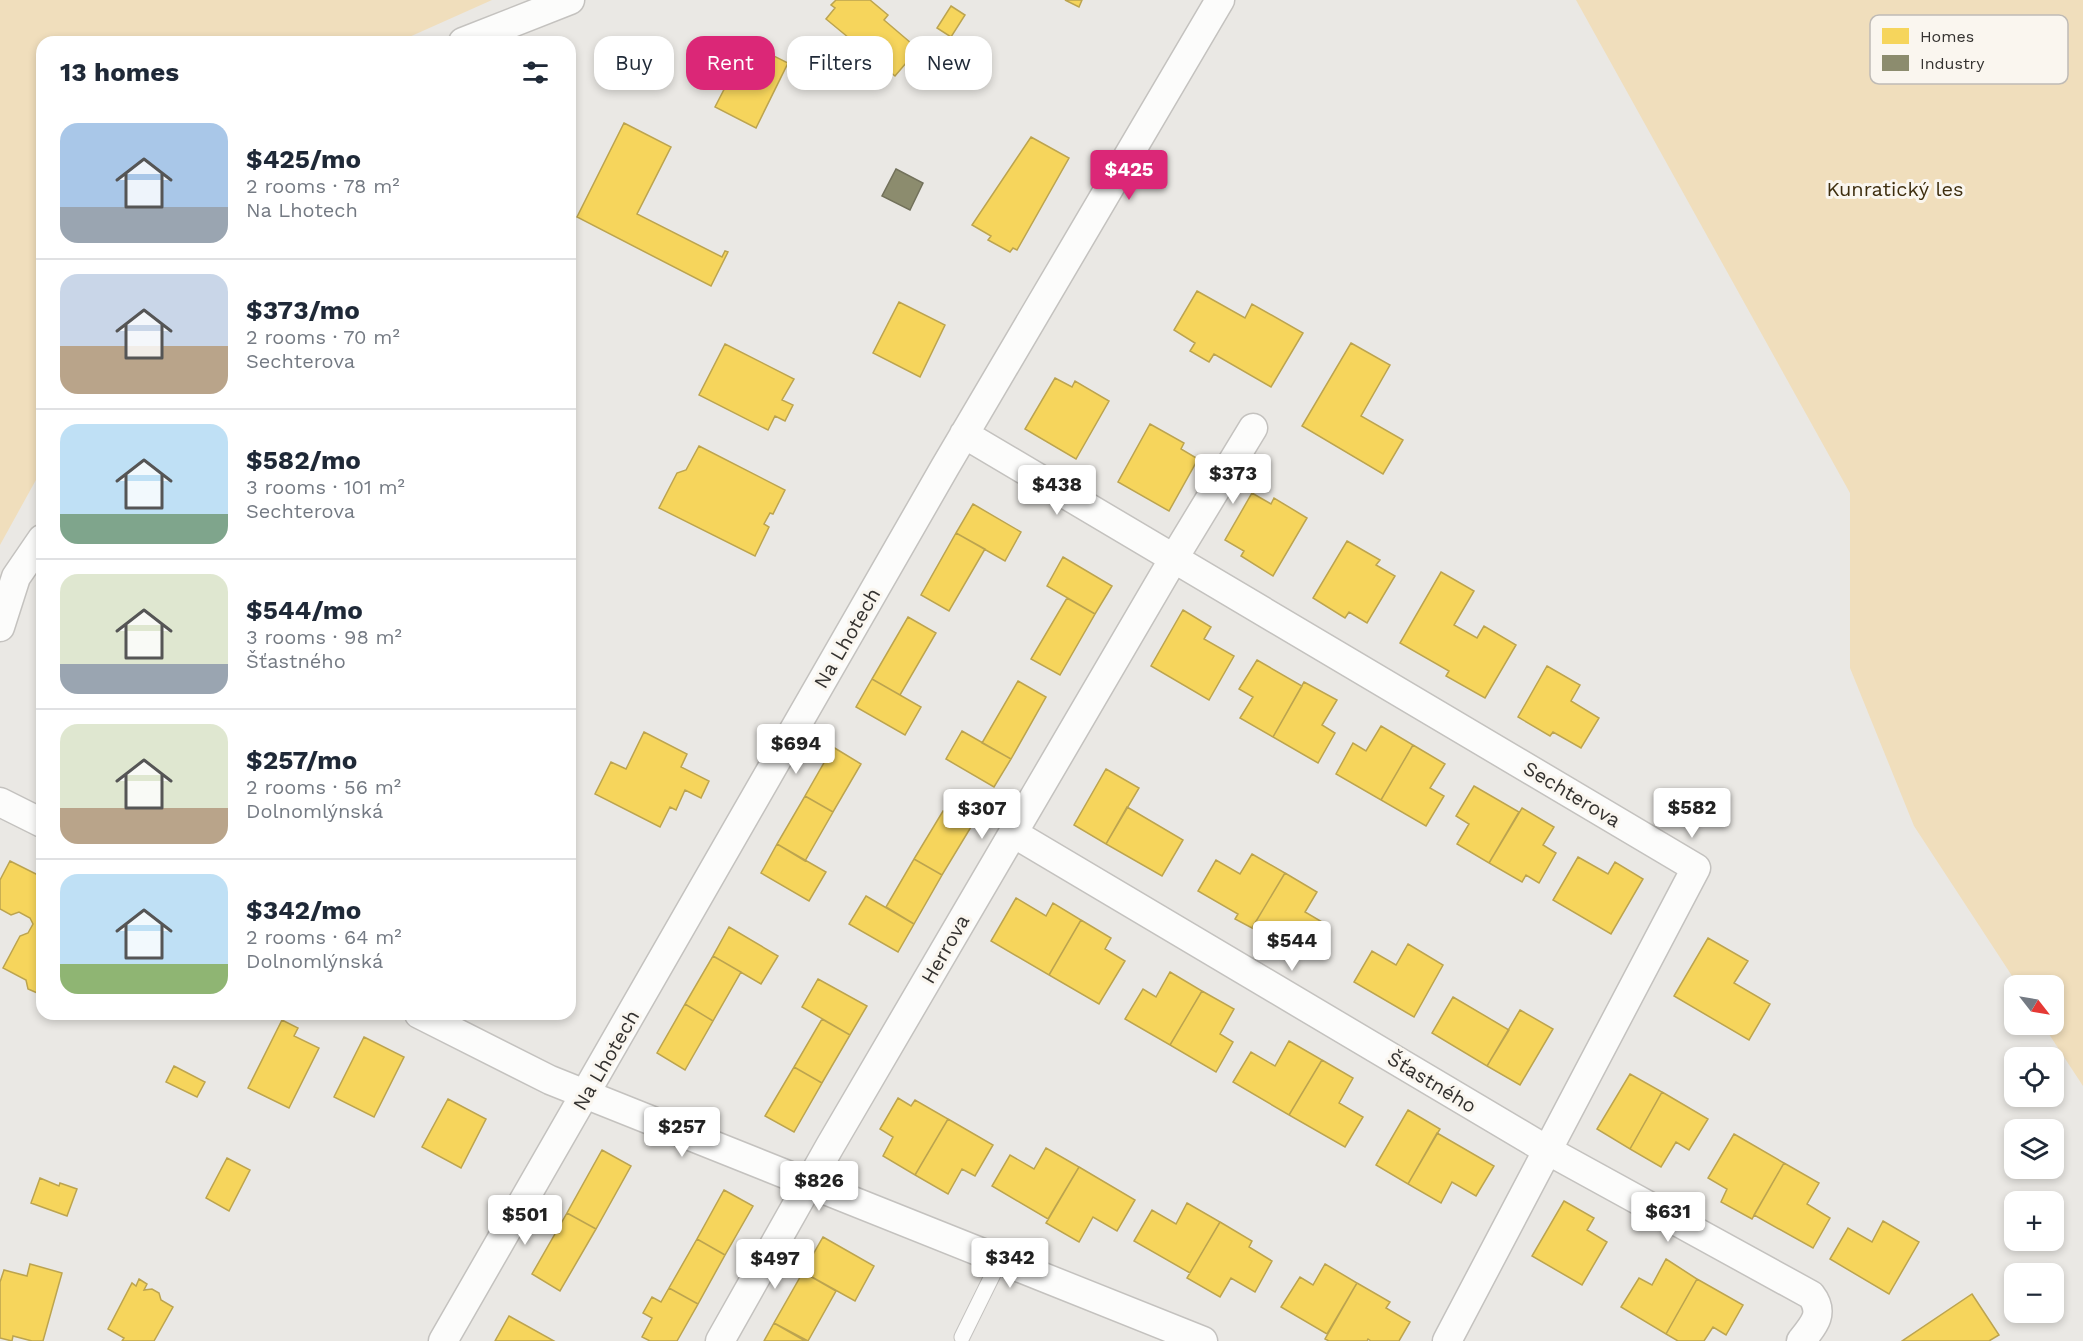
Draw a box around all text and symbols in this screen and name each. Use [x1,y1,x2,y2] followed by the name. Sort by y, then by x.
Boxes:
[1870,15,2068,84] legend
[1920,27,1974,46] text: Homes
[594,36,674,90] chip: Buy
[686,36,775,90] chip: Rent
[787,36,893,90] chip: Filters
[905,36,992,90] chip: New
[1920,54,1985,73] text: Industry
[519,56,552,89] icon: filters
[60,57,179,87] text: 13 homes
[246,144,361,174] text: $425/mo
[108,147,180,219] icon: home
[1093,150,1165,201] pin: $425
[1104,157,1154,181] text: $425
[246,174,400,198] text: 2 rooms · 78 m²
[1826,177,1964,201] park label: Kunratický les
[246,198,358,222] text: Na Lhotech
[246,295,360,325] text: $373/mo
[108,298,180,370] icon: home
[246,325,400,349] text: 2 rooms · 70 m²
[246,349,355,373] text: Sechterova
[246,445,361,475] text: $582/mo
[108,448,180,520] icon: home
[1197,454,1269,505] pin: $373
[1209,461,1257,485] text: $373
[1021,465,1093,516] pin: $438
[1032,472,1082,496] text: $438
[246,475,405,499] text: 3 rooms · 101 m²
[246,499,355,523] text: Sechterova
[809,584,885,692] street label: Na Lhotech
[246,595,363,625] text: $544/mo
[108,598,180,670] icon: home
[246,625,402,649] text: 3 rooms · 98 m²
[246,649,346,673] text: Šťastného
[760,724,832,775] pin: $694
[771,731,821,755] text: $694
[246,745,357,775] text: $257/mo
[108,748,180,820] icon: home
[1519,756,1625,832] street label: Sechterova
[246,775,401,799] text: 2 rooms · 56 m²
[1656,788,1728,839] pin: $582
[946,789,1018,840] pin: $307
[1668,795,1716,819] text: $582
[957,796,1007,820] text: $307
[246,799,383,823] text: Dolnomlýnská
[246,895,361,925] text: $342/mo
[108,898,180,970] icon: home
[916,910,974,988] street label: Herrova
[1256,921,1328,972] pin: $544
[246,925,402,949] text: 2 rooms · 64 m²
[1267,928,1317,952] text: $544
[246,949,383,973] text: Dolnomlýnská
[2004,975,2064,1035] north arrow
[2004,975,2064,1323] map controls
[568,1006,644,1114] street label: Na Lhotech
[1383,1046,1481,1118] street label: Šťastného
[2004,1047,2064,1107] button: locate
[646,1107,718,1158] pin: $257
[658,1114,706,1138] text: $257
[2004,1119,2064,1179] button: layers
[783,1161,855,1212] pin: $826
[794,1168,844,1192] text: $826
[2004,1191,2064,1251] button: +
[1632,1192,1704,1243] pin: $631
[489,1195,561,1246] pin: $501
[1645,1199,1691,1223] text: $631
[502,1202,548,1226] text: $501
[974,1238,1046,1289] pin: $342
[739,1239,811,1290] pin: $497
[985,1245,1035,1269] text: $342
[750,1246,800,1270] text: $497
[2004,1263,2064,1323] button: −

